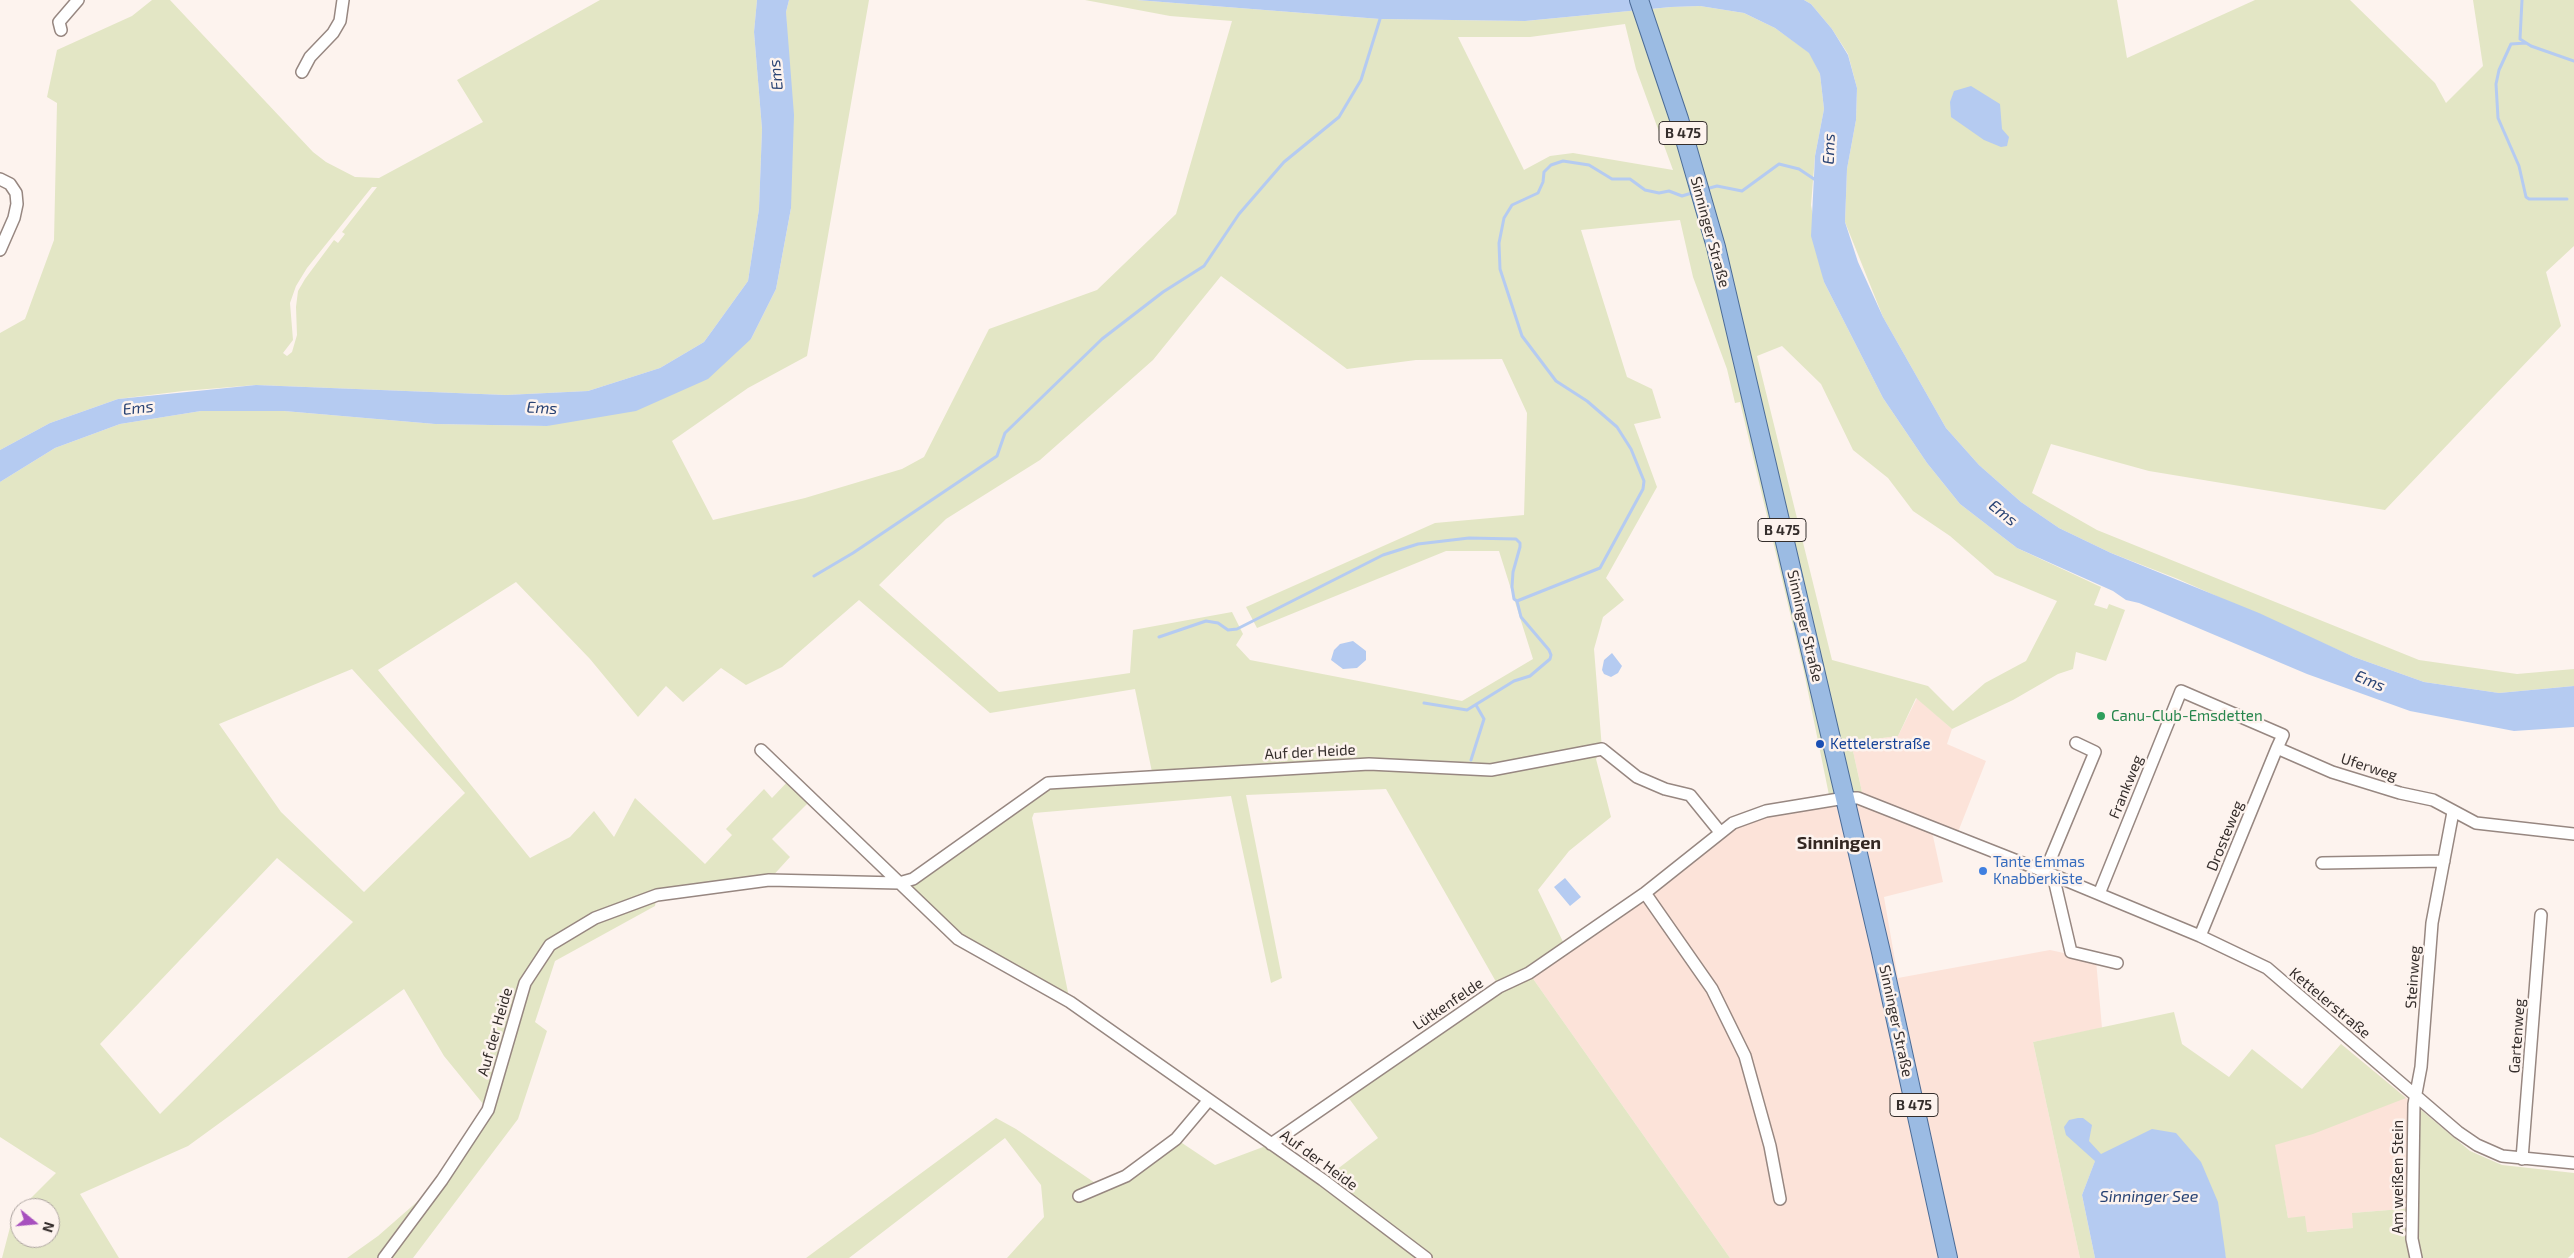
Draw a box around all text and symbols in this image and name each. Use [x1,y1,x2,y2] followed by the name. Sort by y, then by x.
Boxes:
[765,59,787,91] water label: Ems
[1659,122,1707,144] road number: B 475
[1819,133,1839,165] water label: Ems
[1687,175,1733,289] street label: Sinninger Straße
[122,397,154,419] water label: Ems
[526,398,558,418] water label: Ems
[1985,496,2021,530] water label: Ems
[1758,518,1806,542] road number: B 475
[1783,568,1827,684] street label: Sinninger Straße
[2352,666,2388,696] water label: Ems
[2111,707,2263,725] place label: Canu-Club-Emsdetten
[2095,710,2107,722] marker: Canu-Club-Emsdetten
[1830,735,1930,753] place label: Kettelerstraße
[1814,738,1826,750] marker: Kettelerstraße
[1264,741,1356,763] street label: Auf der Heide
[2338,749,2400,785] street label: Uferweg
[2105,752,2147,822] street label: Frankweg
[2203,798,2247,874] street label: Drosteweg
[1797,832,1881,854] district label: Sinningen
[1993,853,2085,888] place label: Tante Emmas Knabberkiste
[1977,865,1989,877] marker: Tante Emmas Knabberkiste
[2402,945,2424,1009] street label: Steinweg
[1875,963,1917,1079] street label: Sinninger Straße
[2286,964,2374,1042] street label: Kettelerstraße
[1409,974,1487,1034] street label: Lütkenfelde
[474,986,516,1078] street label: Auf der Heide
[2505,998,2529,1074] street label: Gartenweg
[1890,1094,1938,1116] road number: B 475
[2389,1120,2407,1234] street label: Am weißen Stein
[1277,1126,1361,1194] street label: Auf der Heide
[2100,1187,2198,1207] water label: Sinninger See
[10,1198,60,1248] north arrow
[39,1220,58,1235] text: N

